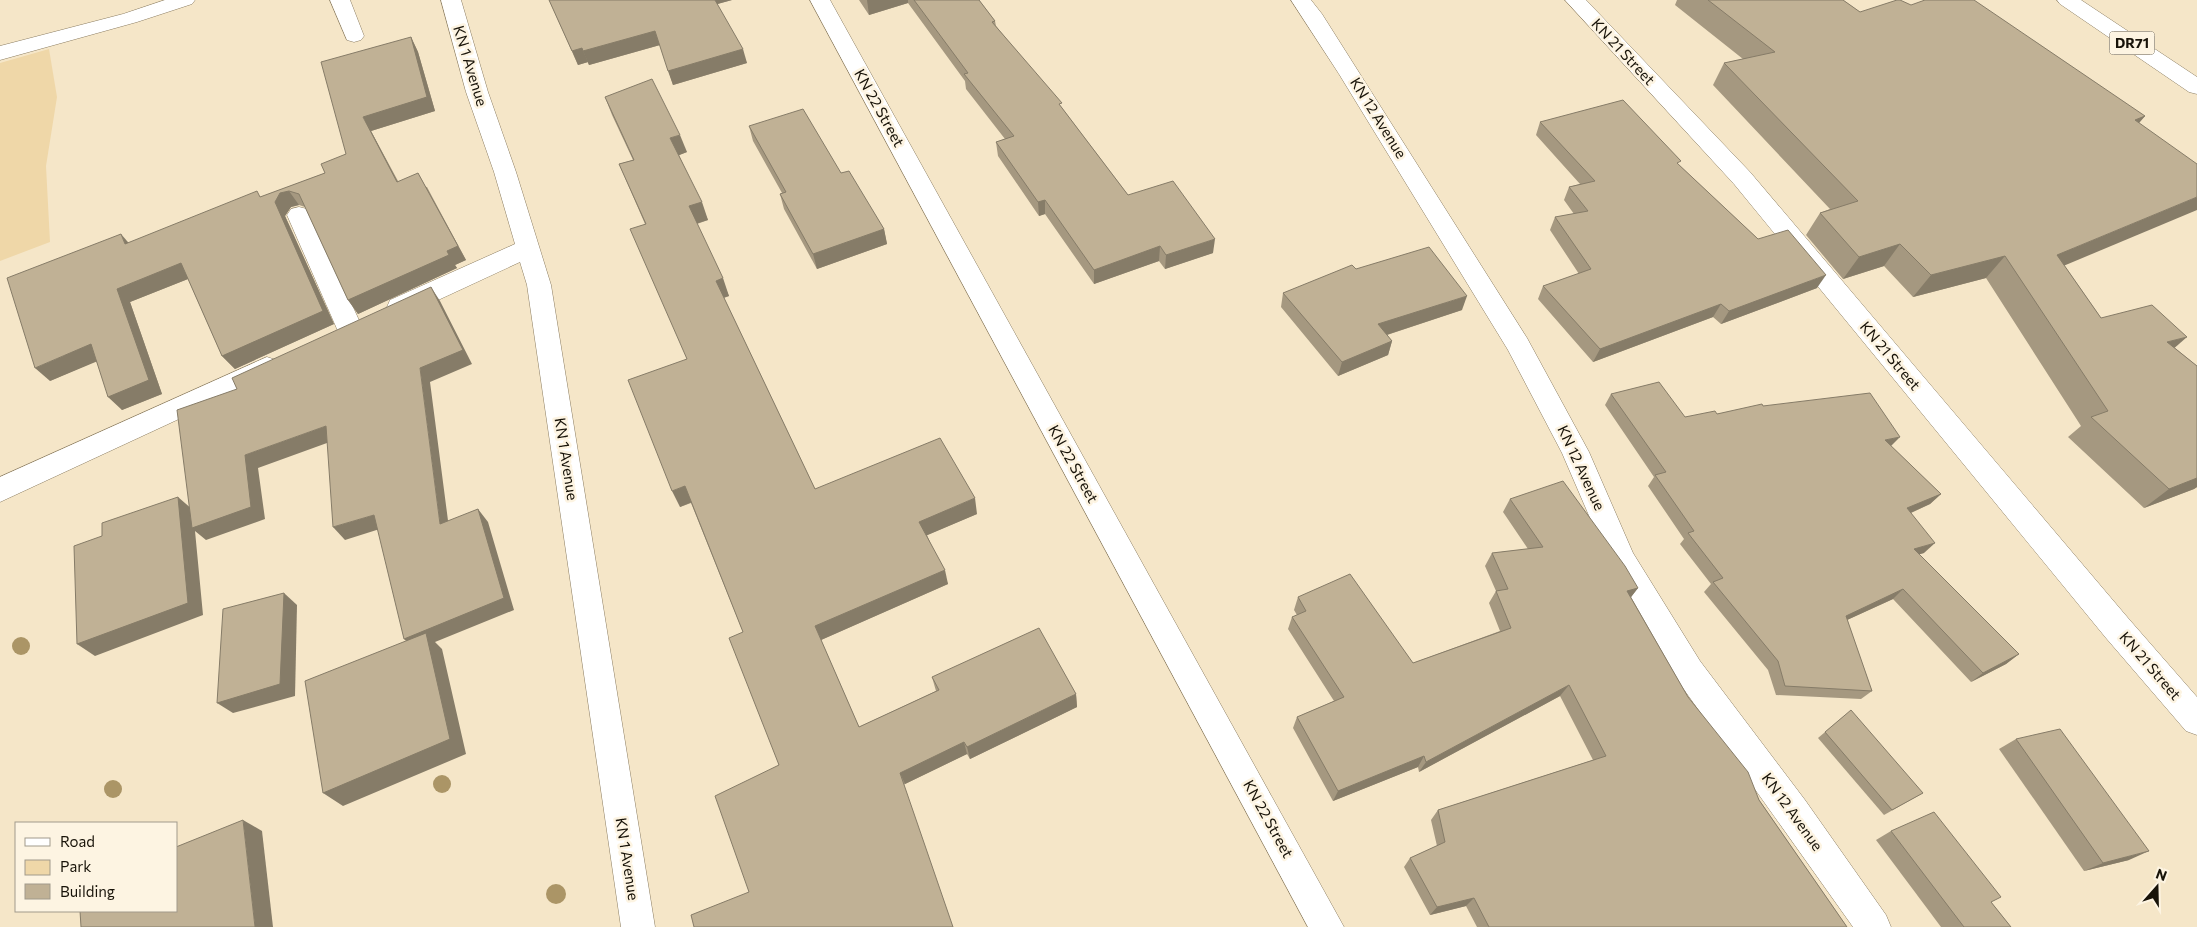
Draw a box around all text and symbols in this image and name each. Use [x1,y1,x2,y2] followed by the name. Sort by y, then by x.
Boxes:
[1588,14,1659,88] street label: KN 21 Street
[450,23,492,108] street label: KN 1 Avenue
[2110,32,2154,54] road number: DR71
[851,65,909,150] street label: KN 22 Street
[1347,74,1411,161] street label: KN 12 Avenue
[1857,317,1925,393] street label: KN 21 Street
[552,416,582,502] street label: KN 1 Avenue
[1045,421,1103,506] street label: KN 22 Street
[1554,422,1610,513] street label: KN 12 Avenue
[2116,628,2185,703] street label: KN 21 Street
[1759,769,1827,854] street label: KN 12 Avenue
[1240,776,1298,861] street label: KN 22 Street
[613,816,643,902] street label: KN 1 Avenue
[15,822,178,912] legend
[60,832,95,850] text: Road
[60,857,91,875] text: Park
[2132,862,2182,912] north arrow
[2154,865,2169,884] text: N
[60,882,115,900] text: Building

